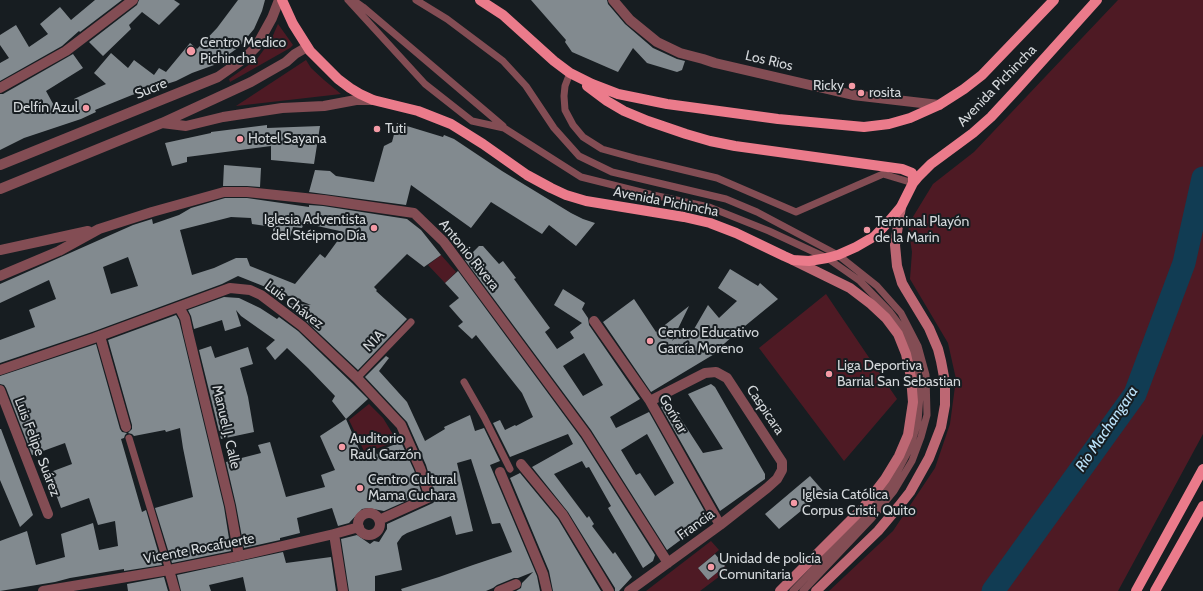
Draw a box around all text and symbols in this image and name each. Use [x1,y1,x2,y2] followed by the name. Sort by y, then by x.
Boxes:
[200,35,286,68] place label: Centro Medico Pichincha
[954,42,1040,130] street label: Avenida Pichincha
[185,45,197,57] marker: Centro Medico Pichincha
[744,47,794,75] street label: Los Rios
[132,75,170,103] street label: Sucre
[813,78,844,94] place label: Ricky
[847,81,857,91] marker: Ricky
[869,85,901,101] place label: rosita
[856,88,866,98] marker: rosita
[13,100,78,116] place label: Delfín Azul
[81,103,91,113] marker: Delfín Azul
[385,121,406,137] place label: Tuti
[372,124,382,134] marker: Tuti
[248,131,326,147] place label: Hotel Sayana
[235,134,245,144] marker: Hotel Sayana
[612,184,720,220] street label: Avenida Pichincha
[264,212,366,244] place label: Iglesia Adventista del Stéipmo Día
[875,214,969,246] place label: Terminal Playón de la Marin
[435,216,503,294] street label: Antonio Rivera
[369,223,379,233] marker: Iglesia Adventista del Stéipmo Día
[862,225,872,235] marker: Terminal Playón de la Marin
[261,277,327,333] street label: Luis Chávez
[658,325,759,358] place label: Centro Educativo García Moreno
[360,327,388,355] street label: N1A
[645,336,655,346] marker: Centro Educativo García Moreno
[837,358,961,390] place label: Liga Deportiva Barrial San Sebastian
[824,369,834,379] marker: Liga Deportiva Barrial San Sebastian
[742,382,788,438] street label: Caspicara
[208,383,244,471] street label: Manuel J. Calle
[1072,383,1142,475] water label: Rio Machangara
[655,391,691,437] street label: Gorívar
[10,395,64,499] street label: Luis Felipe Suárez
[350,431,421,464] place label: Auditorio Raúl Garzón
[337,442,347,452] marker: Auditorio Raúl Garzón
[368,472,457,504] place label: Centro Cultural Mama Cuchara
[355,483,365,493] marker: Centro Cultural Mama Cuchara
[802,487,916,520] place label: Iglesia Católica Corpus Cristi, Quito
[789,498,799,508] marker: Iglesia Católica Corpus Cristi, Quito
[674,506,718,544] street label: Francia
[142,530,256,568] street label: Vicente Rocafuerte
[719,551,821,584] place label: Unidad de policía Comunitaria
[706,562,716,572] marker: Unidad de policía Comunitaria

